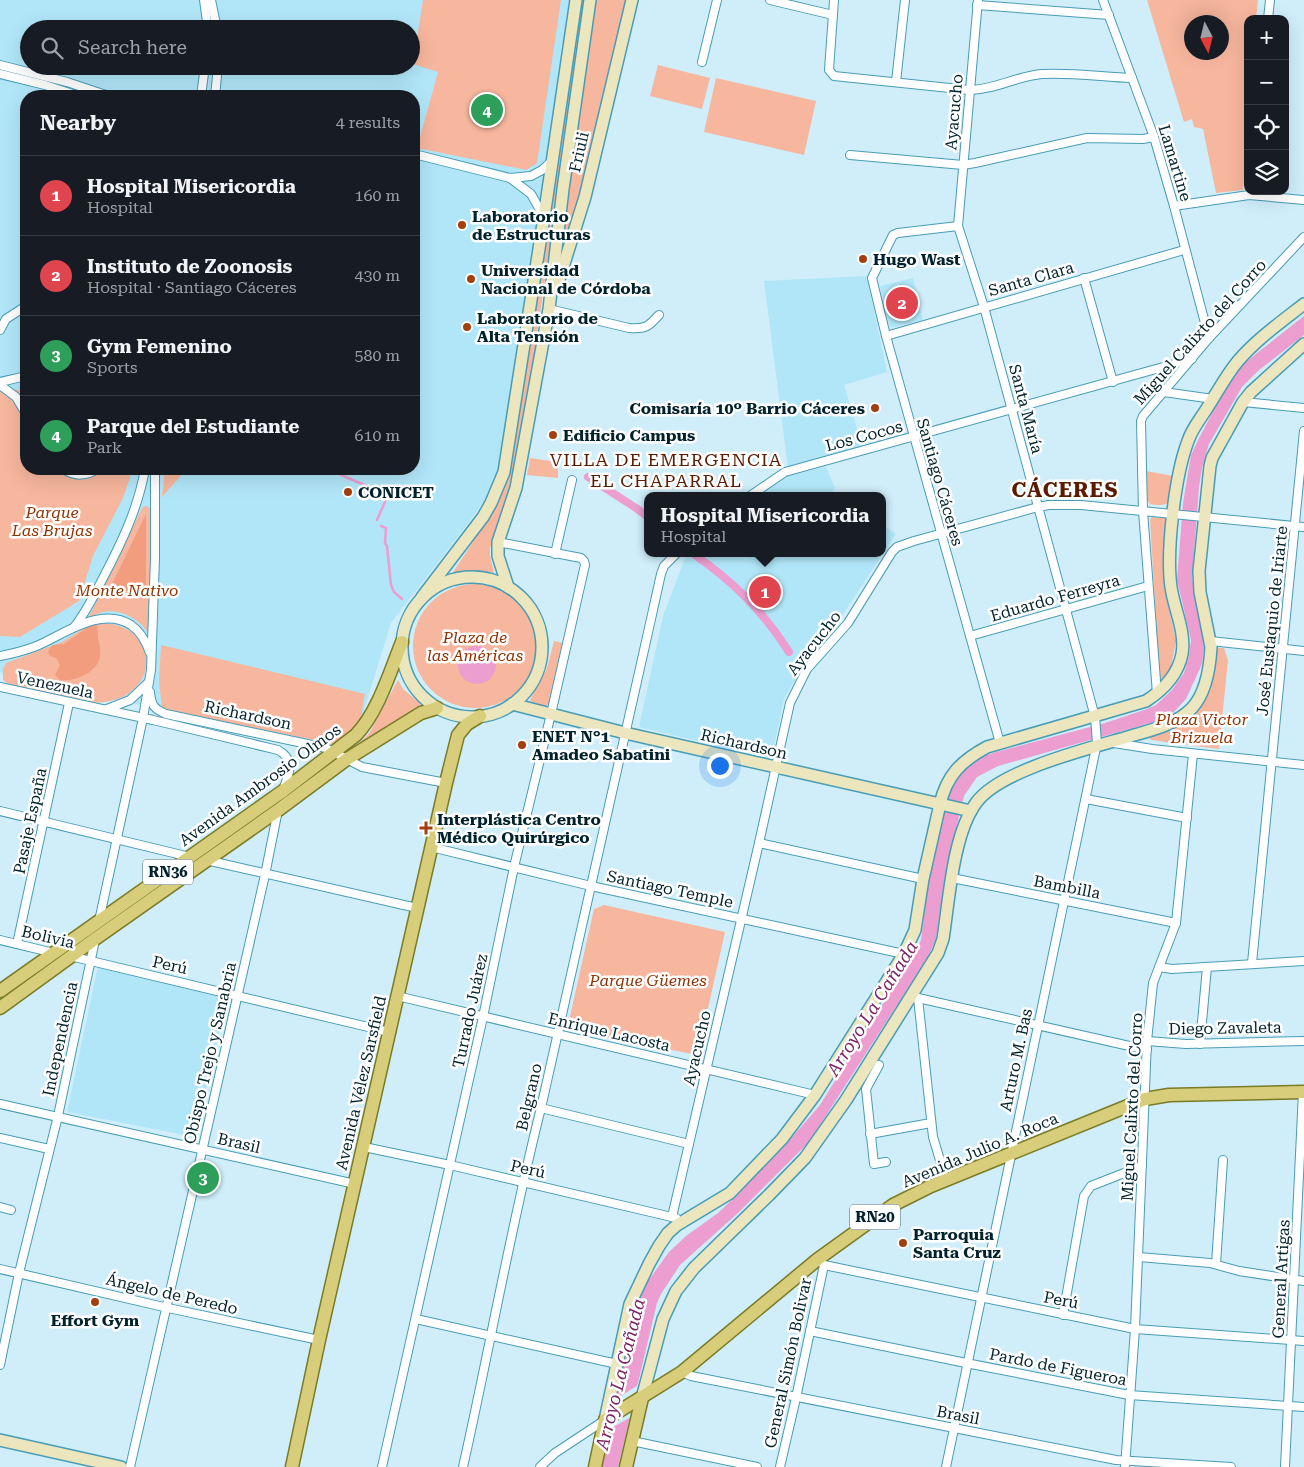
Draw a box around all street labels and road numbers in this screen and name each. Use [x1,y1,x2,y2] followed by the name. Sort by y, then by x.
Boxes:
[941,73,967,151] street label: Ayacucho
[1154,122,1196,204] street label: Lamartine
[565,130,593,174] street label: Friuli
[1130,255,1270,408] street label: Miguel Calixto del Corro
[986,258,1076,300] street label: Santa Clara
[1005,362,1047,456] street label: Santa María
[823,416,905,455] street label: Los Cocos
[913,416,967,548] street label: Santiago Cáceres
[1253,525,1291,717] street label: José Eustaquio de Iriarte
[988,570,1122,626] street label: Eduardo Ferreyra
[783,607,845,679] street label: Ayacucho
[15,668,95,702] street label: Venezuela
[203,697,293,733] street label: Richardson
[175,720,345,850] street label: Avenida Ambrosio Olmos
[699,725,789,763] street label: Richardson
[9,766,51,876] street label: Pasaje España
[143,860,193,884] road number: RN36
[605,866,735,912] street label: Santiago Temple
[1032,871,1102,903] street label: Bambilla
[20,922,77,952] street label: Bolivia
[151,952,189,978] street label: Perú
[449,952,491,1070] street label: Turrado Juárez
[180,960,240,1146] street label: Obispo Trejo y Sanabria
[39,979,82,1098] street label: Independencia
[332,994,390,1172] street label: Avenida Vélez Sarsfield
[996,1007,1036,1113] street label: Arturo M. Bas
[679,1008,715,1087] street label: Ayacucho
[546,1009,672,1055] street label: Enrique Lacosta
[1118,1012,1146,1202] street label: Miguel Calixto del Corro
[1168,1018,1282,1038] street label: Diego Zavaleta
[512,1061,546,1133] street label: Belgrano
[899,1108,1061,1192] street label: Avenida Julio A. Roca
[216,1129,262,1157] street label: Brasil
[509,1156,547,1182] street label: Perú
[850,1204,900,1230] road number: RN20
[1268,1219,1294,1339] street label: General Artigas
[104,1270,240,1318] street label: Ángelo de Peredo
[761,1276,815,1450] street label: General Simón Bolivar
[1042,1287,1080,1313] street label: Perú
[988,1344,1129,1390] street label: Pardo de Figueroa
[935,1402,981,1428] street label: Brasil

